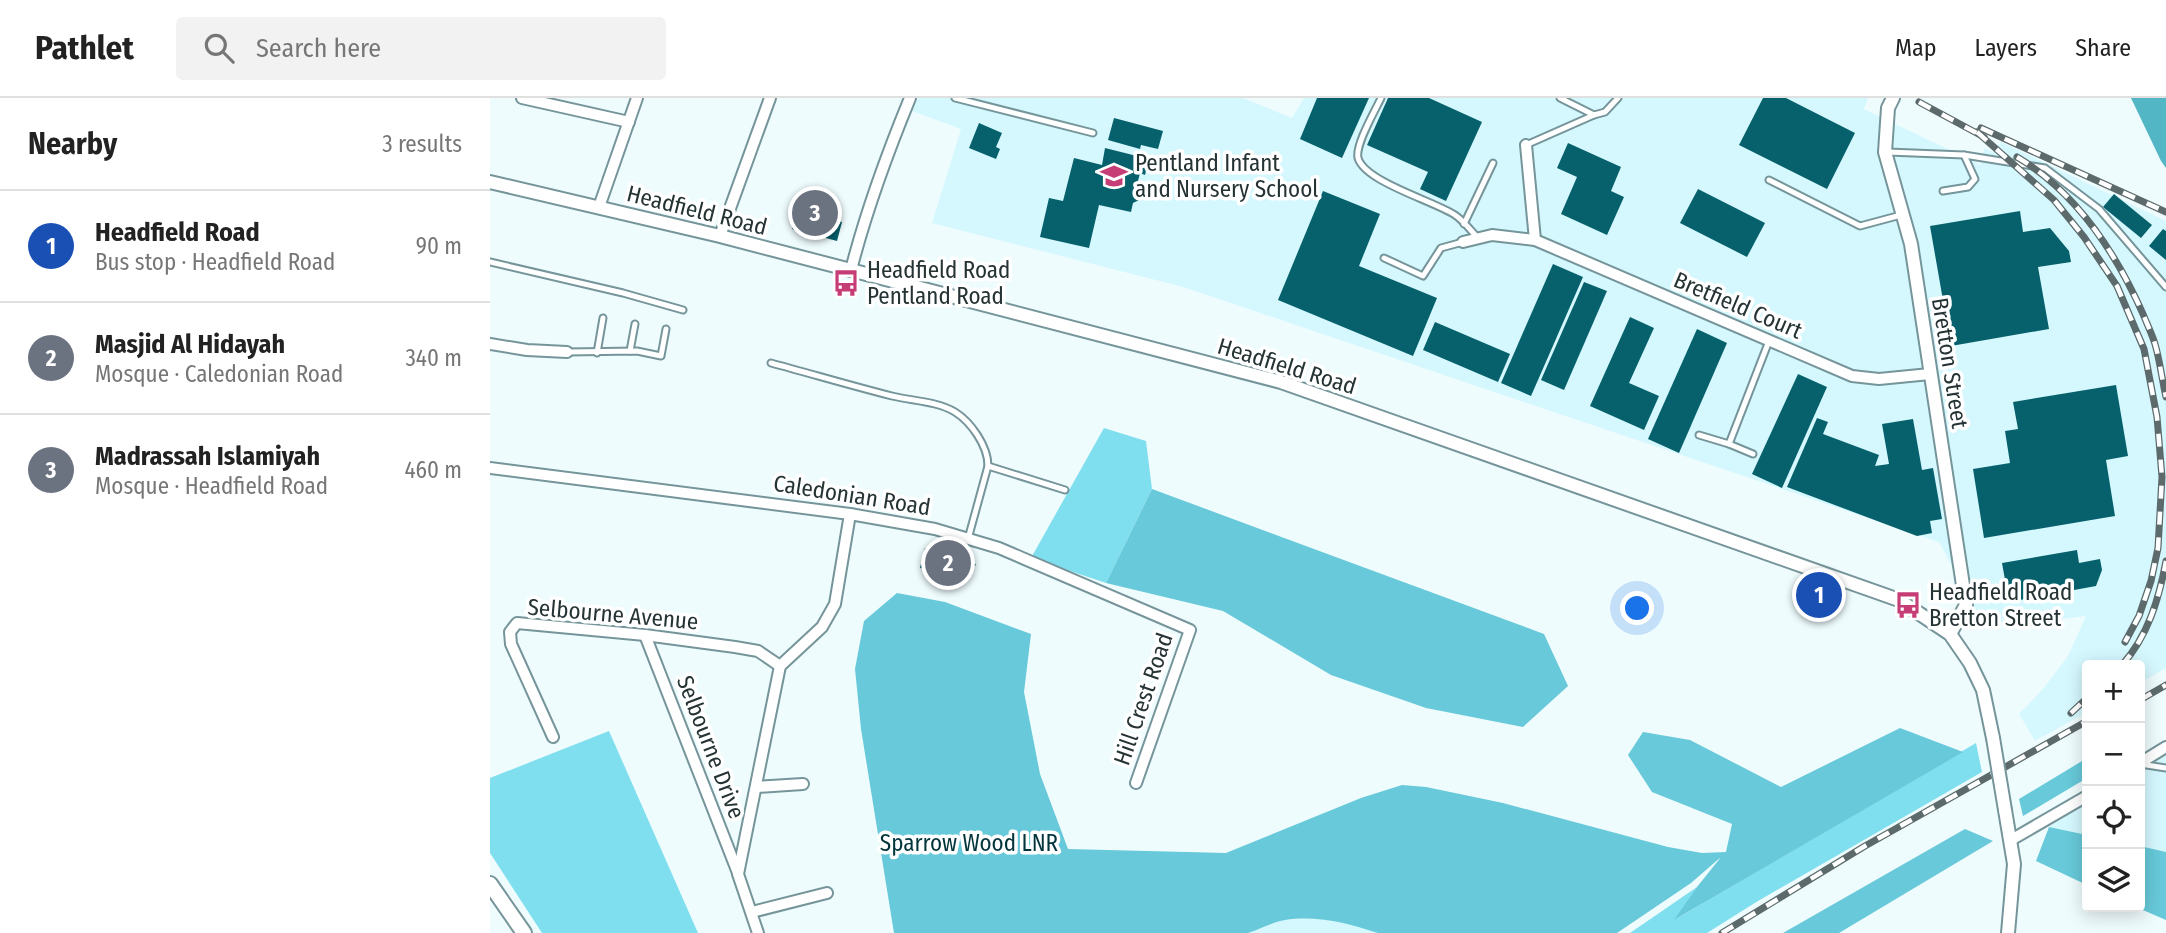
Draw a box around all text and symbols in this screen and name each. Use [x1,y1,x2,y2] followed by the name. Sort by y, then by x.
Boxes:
[176,17,666,80] search box
[35,28,134,68] text: Pathlet
[200,29,238,67] icon: search
[256,33,381,64] text: Search here
[1895,34,1937,62] text: Map
[1975,34,2037,62] text: Layers
[2075,34,2131,62] text: Share
[28,126,117,162] text: Nearby
[382,130,462,158] text: 3 results
[1135,149,1318,203] place label: Pentland Infant and Nursery School
[1099,161,1129,191] school or university icon: Pentland Infant and Nursery School
[624,179,770,241] street label: Headfield Road
[792,187,838,239] pin: 3
[95,217,260,248] text: Headfield Road
[46,232,56,260] text: 1
[416,232,462,260] text: 90 m
[95,248,335,276] text: Bus stop · Headfield Road
[867,256,1010,310] place label: Headfield Road Pentland Road
[1670,265,1807,345] street label: Bretfield Court
[831,268,861,298] bus stop icon: Headfield Road Pentland Road
[1926,296,1974,431] street label: Bretton Street
[95,329,285,360] text: Masjid Al Hidayah
[1214,332,1360,400] street label: Headfield Road
[46,344,56,372] text: 2
[406,344,462,372] text: 340 m
[95,360,343,388] text: Mosque · Caledonian Road
[95,441,320,472] text: Madrassah Islamiyah
[46,456,56,484] text: 3
[404,456,462,484] text: 460 m
[771,469,933,521] street label: Caledonian Road
[95,472,328,500] text: Mosque · Headfield Road
[925,537,971,589] pin: 2
[1796,569,1842,621] pin: 1
[1929,578,2072,632] place label: Headfield Road Bretton Street
[1893,590,1923,620] bus stop icon: Headfield Road Bretton Street
[1620,591,1654,625] your location
[526,593,700,635] street label: Selbourne Avenue
[1107,629,1179,769] street label: Hill Crest Road
[2082,660,2145,912] map controls
[2082,660,2145,723] button: +
[671,672,751,822] street label: Selbourne Drive
[2082,723,2145,786] button: −
[2082,786,2145,849] button: locate
[880,829,1059,857] park label: Sparrow Wood LNR
[2082,849,2145,912] button: layers

